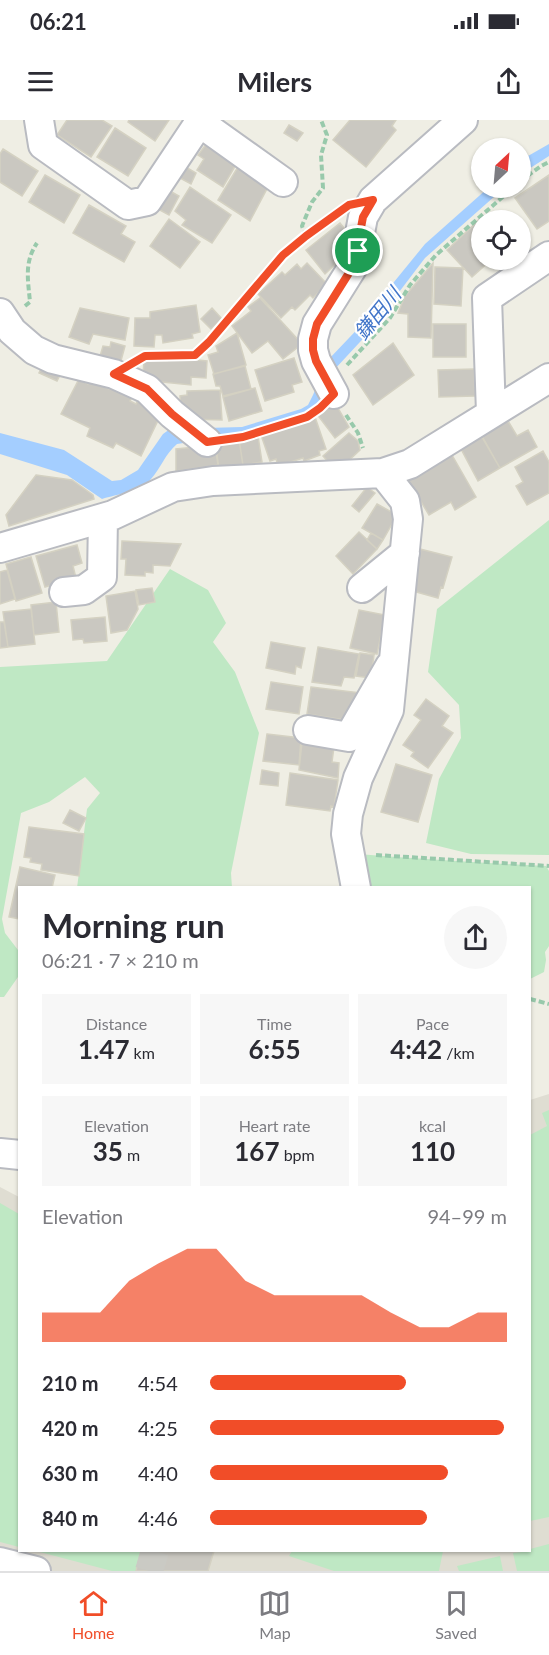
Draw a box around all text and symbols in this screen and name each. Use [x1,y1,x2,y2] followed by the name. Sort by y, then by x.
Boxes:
[30,8,87,35] text: 06:21
[24,65,57,98] icon: menu
[237,65,312,98] text: Milers
[492,65,525,98] icon: share
[471,138,531,198] north arrow
[471,138,531,270] map controls
[471,210,531,270] button: locate
[332,225,383,276] pin
[341,234,374,267] icon: arrive
[349,281,406,344] water label: 鎌田川
[42,905,225,945] text: Morning run
[444,906,507,969] button: share
[42,948,199,972] text: 06:21 · 7 × 210 m
[86,1014,147,1033] text: Distance
[257,1014,292,1033] text: Time
[416,1014,449,1033] text: Pace
[78,1033,130,1065] text: 1.47
[249,1033,300,1065] text: 6:55
[390,1033,442,1065] text: 4:42
[130,1043,155,1062] text: km
[442,1043,475,1062] text: /km
[84,1116,149,1135] text: Elevation
[239,1116,310,1135] text: Heart rate
[419,1116,446,1135] text: kcal
[93,1135,123,1167] text: 35
[234,1135,280,1167] text: 167
[410,1135,455,1167] text: 110
[123,1145,140,1164] text: m
[280,1145,315,1164] text: bpm
[42,1204,123,1228] text: Elevation
[427,1204,507,1228] text: 94–99 m
[42,1371,98,1395] text: 210 m
[138,1371,178,1395] text: 4:54
[42,1416,98,1440] text: 420 m
[138,1416,178,1440] text: 4:25
[42,1461,98,1485] text: 630 m
[138,1461,178,1485] text: 4:40
[42,1506,98,1530] text: 840 m
[138,1506,178,1530] text: 4:46
[72,1587,115,1642] tab: Home
[258,1587,291,1642] tab: Map
[435,1587,477,1642] tab: Saved

